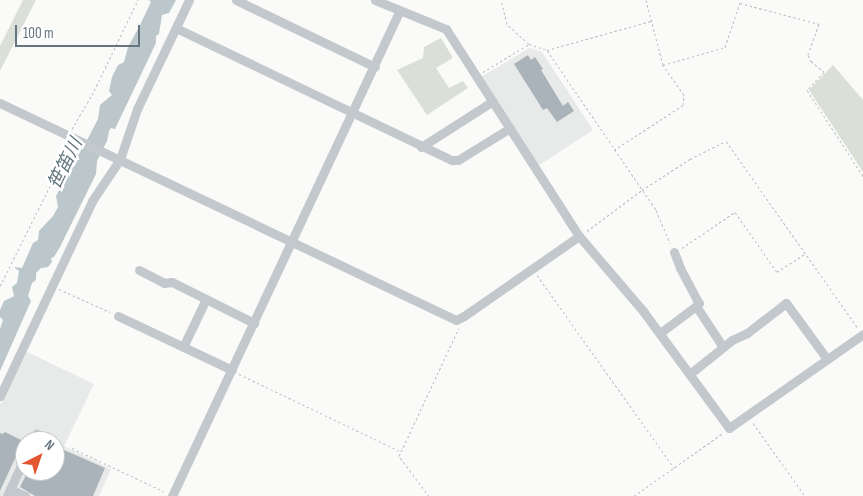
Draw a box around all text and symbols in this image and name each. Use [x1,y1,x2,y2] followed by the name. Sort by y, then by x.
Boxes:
[18,15,142,47] scale bar
[23,24,54,43] text: 100 m
[44,135,88,193] water label: 笹笛川
[15,431,65,481] north arrow
[41,436,58,454] text: N

